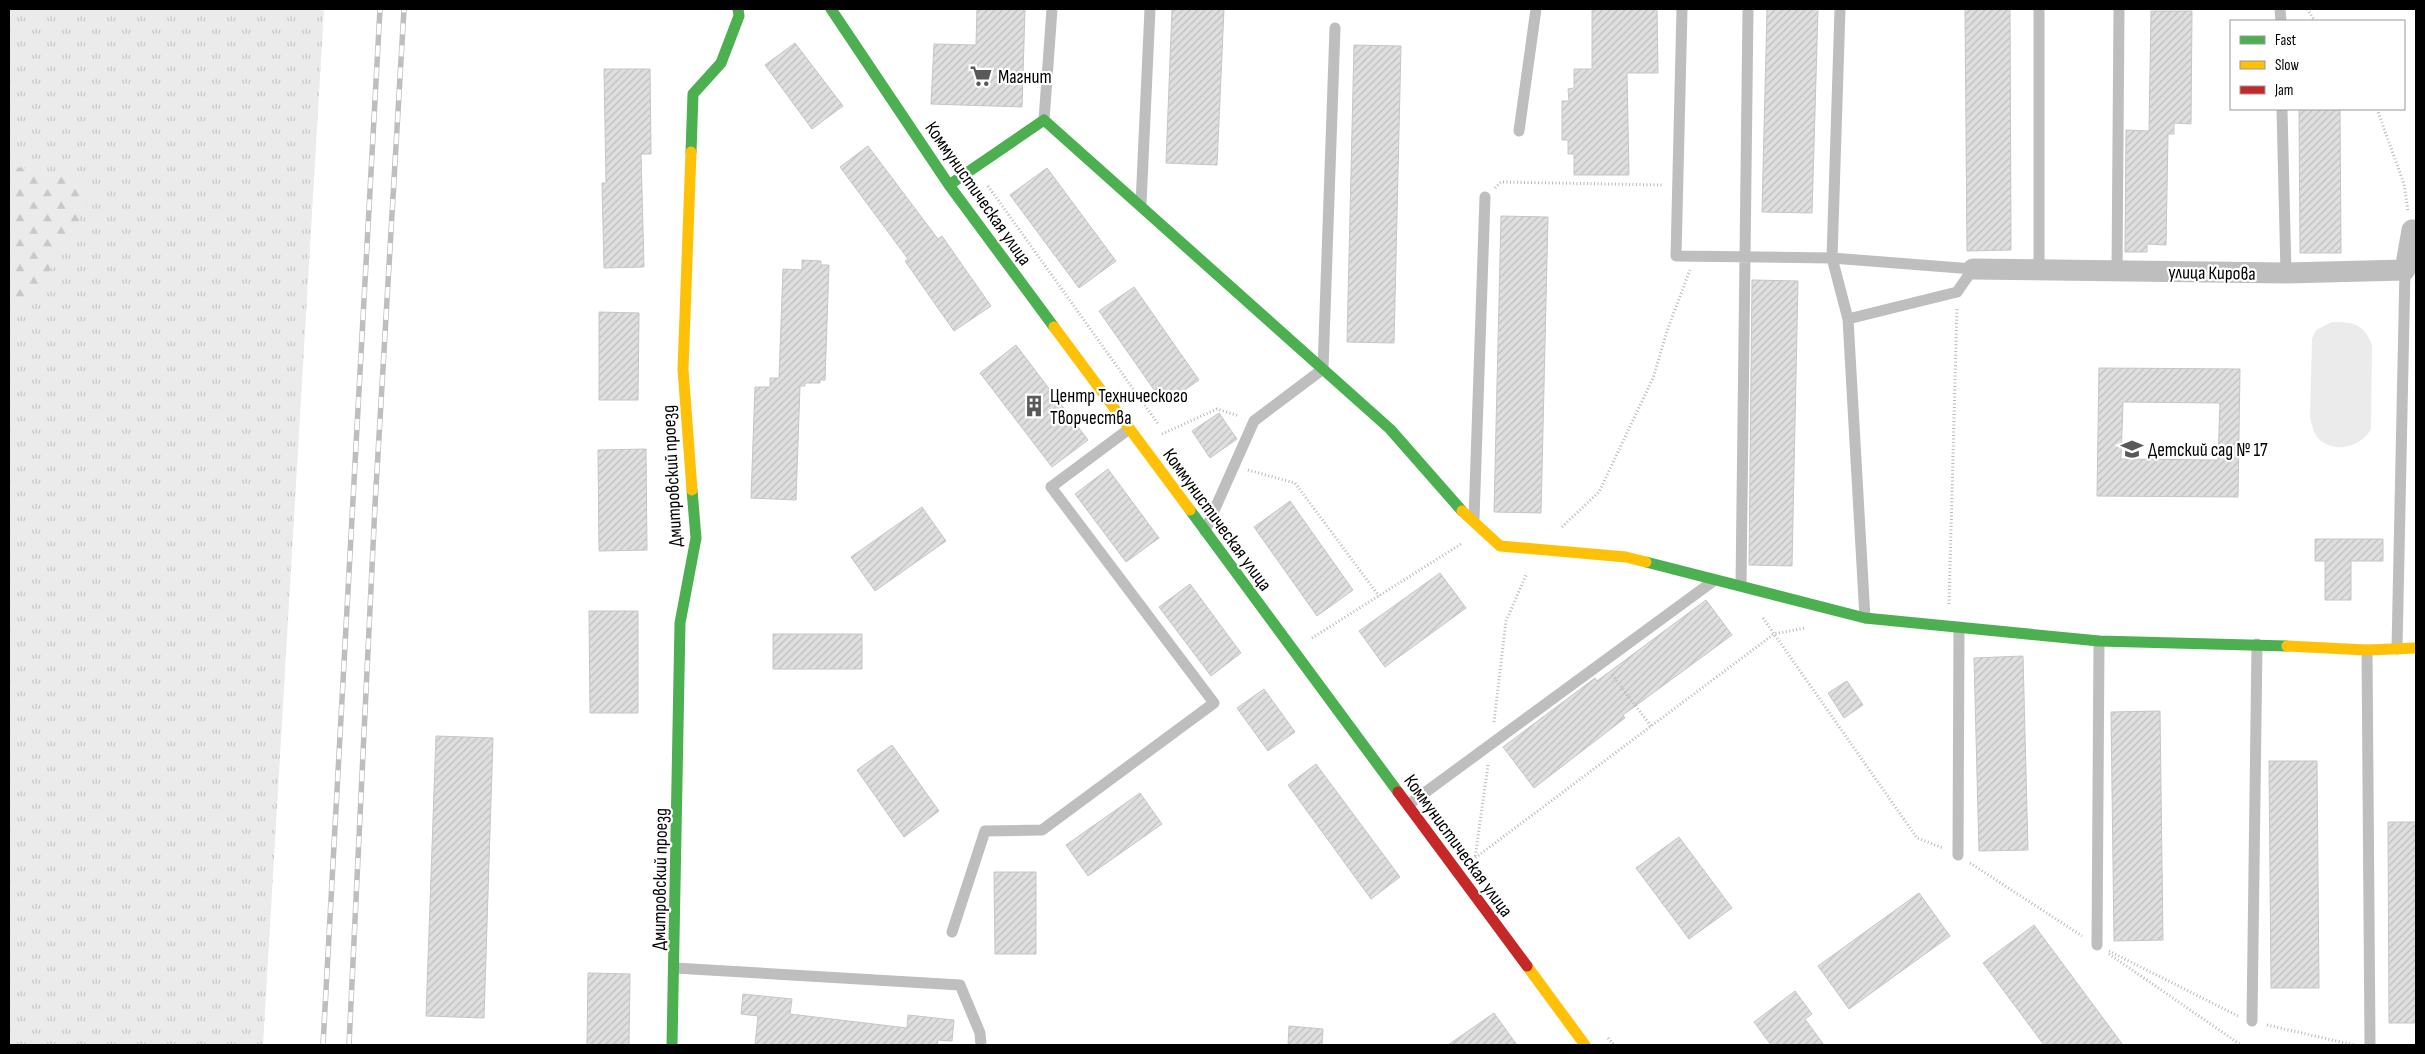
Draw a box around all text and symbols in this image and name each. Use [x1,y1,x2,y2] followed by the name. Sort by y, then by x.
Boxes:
[2230,20,2405,110] legend
[2275,31,2297,50] text: Fast
[2275,56,2299,75] text: Slow
[968,63,994,89] supermarket icon: Магнит
[998,66,1052,89] place label: Магнит
[2274,81,2293,100] text: Jam
[919,117,1036,270] street label: Коммунистическая улица
[2168,261,2256,286] street label: улица Кирова
[1050,385,1188,430] place label: Центр Технического Творчества
[1021,393,1047,419] building icon: Центр Технического Творчества
[657,404,688,547] street label: Дмитровский проезд
[2119,436,2145,462] school or university icon: Детский сад № 17
[2148,439,2268,462] place label: Детский сад № 17
[1157,444,1276,596] street label: Коммунистическая улица
[1398,770,1517,922] street label: Коммунистическая улица
[648,808,673,950] street label: Дмитровский проезд

